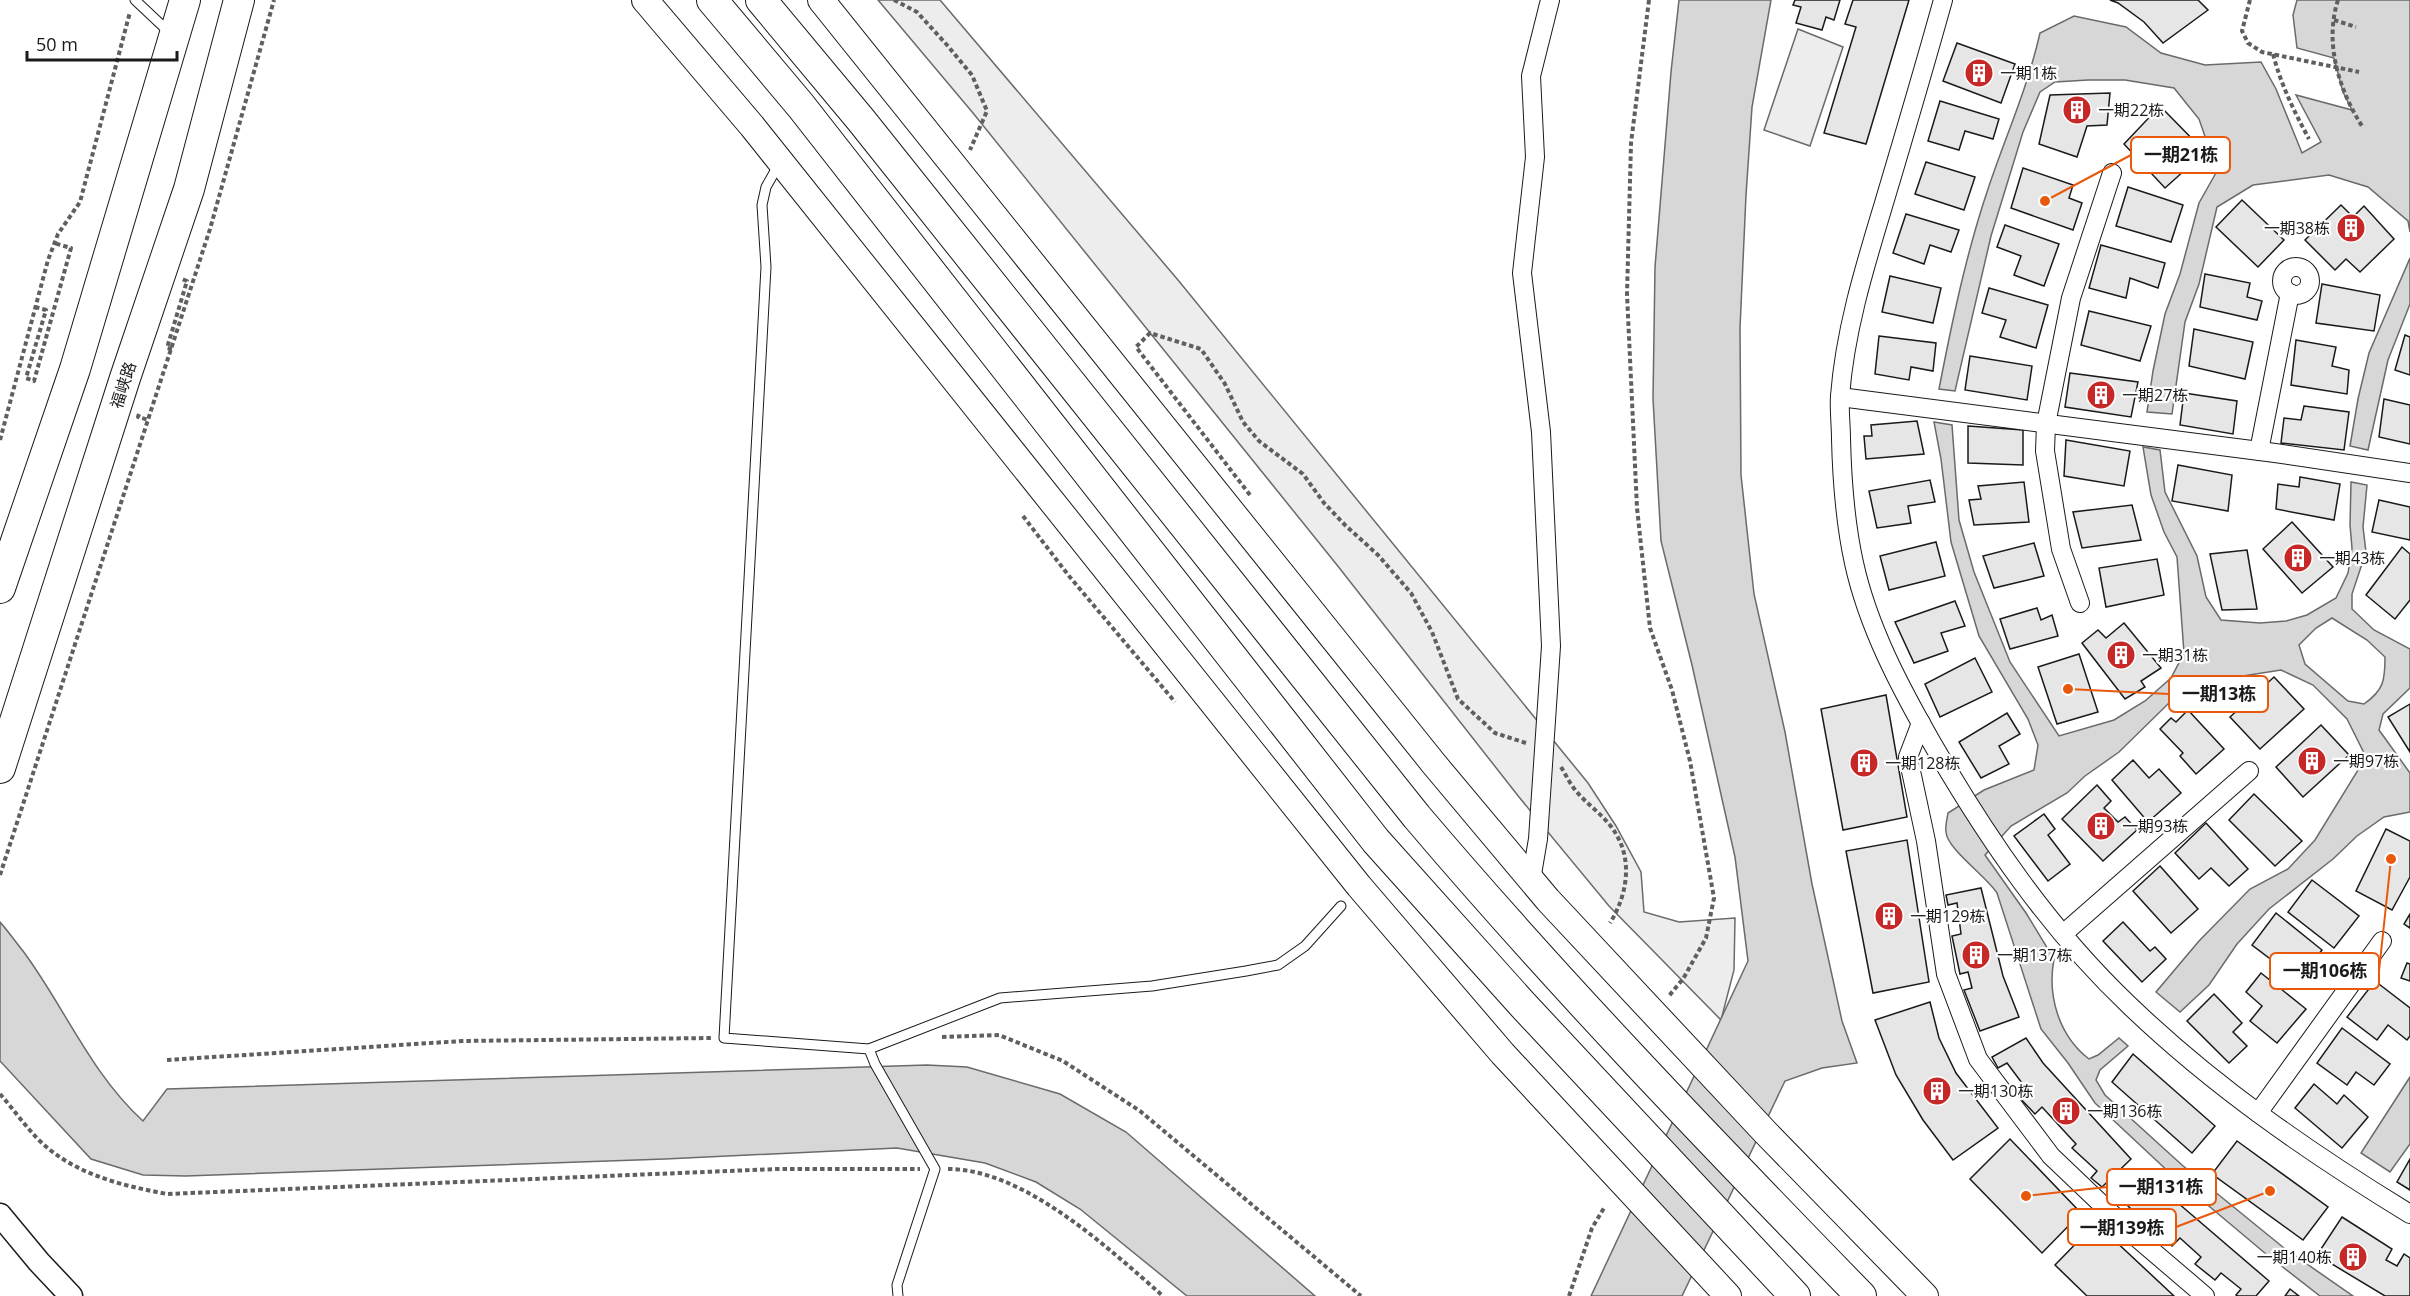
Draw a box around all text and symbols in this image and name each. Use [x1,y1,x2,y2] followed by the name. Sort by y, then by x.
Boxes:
[27,24,177,62] scale bar
[36,32,78,56] text: 50 m
[1963,57,1995,89] building icon: 一期1栋
[2000,62,2057,84] place label: 一期1栋
[2061,94,2093,126] building icon: 一期22栋
[2098,99,2164,121] place label: 一期22栋
[2131,137,2230,173] callout: 一期21栋
[2144,142,2218,166] text: 一期21栋
[2335,212,2367,244] building icon: 一期38栋
[2264,217,2330,239] place label: 一期38栋
[105,359,141,411] street label: 福峡路
[2085,379,2117,411] building icon: 一期27栋
[2122,384,2188,406] place label: 一期27栋
[2282,542,2314,574] building icon: 一期43栋
[2319,547,2385,569] place label: 一期43栋
[2105,639,2137,671] building icon: 一期31栋
[2142,644,2208,666] place label: 一期31栋
[2169,676,2268,712] callout: 一期13栋
[2182,681,2256,705] text: 一期13栋
[2296,745,2328,777] building icon: 一期97栋
[1848,747,1880,779] building icon: 一期128栋
[2333,750,2399,772] place label: 一期97栋
[1885,752,1960,774] place label: 一期128栋
[2085,810,2117,842] building icon: 一期93栋
[2122,815,2188,837] place label: 一期93栋
[1873,900,1905,932] building icon: 一期129栋
[1910,905,1985,927] place label: 一期129栋
[1960,939,1992,971] building icon: 一期137栋
[1997,944,2072,966] place label: 一期137栋
[2270,953,2379,989] callout: 一期106栋
[2283,958,2367,982] text: 一期106栋
[1921,1075,1953,1107] building icon: 一期130栋
[1958,1080,2033,1102] place label: 一期130栋
[2050,1095,2082,1127] building icon: 一期136栋
[2087,1100,2162,1122] place label: 一期136栋
[2107,1169,2216,1205] callout: 一期131栋
[2119,1174,2203,1198] text: 一期131栋
[2068,1209,2176,1245] callout: 一期139栋
[2080,1215,2164,1239] text: 一期139栋
[2337,1241,2369,1273] building icon: 一期140栋
[2257,1246,2332,1268] place label: 一期140栋

